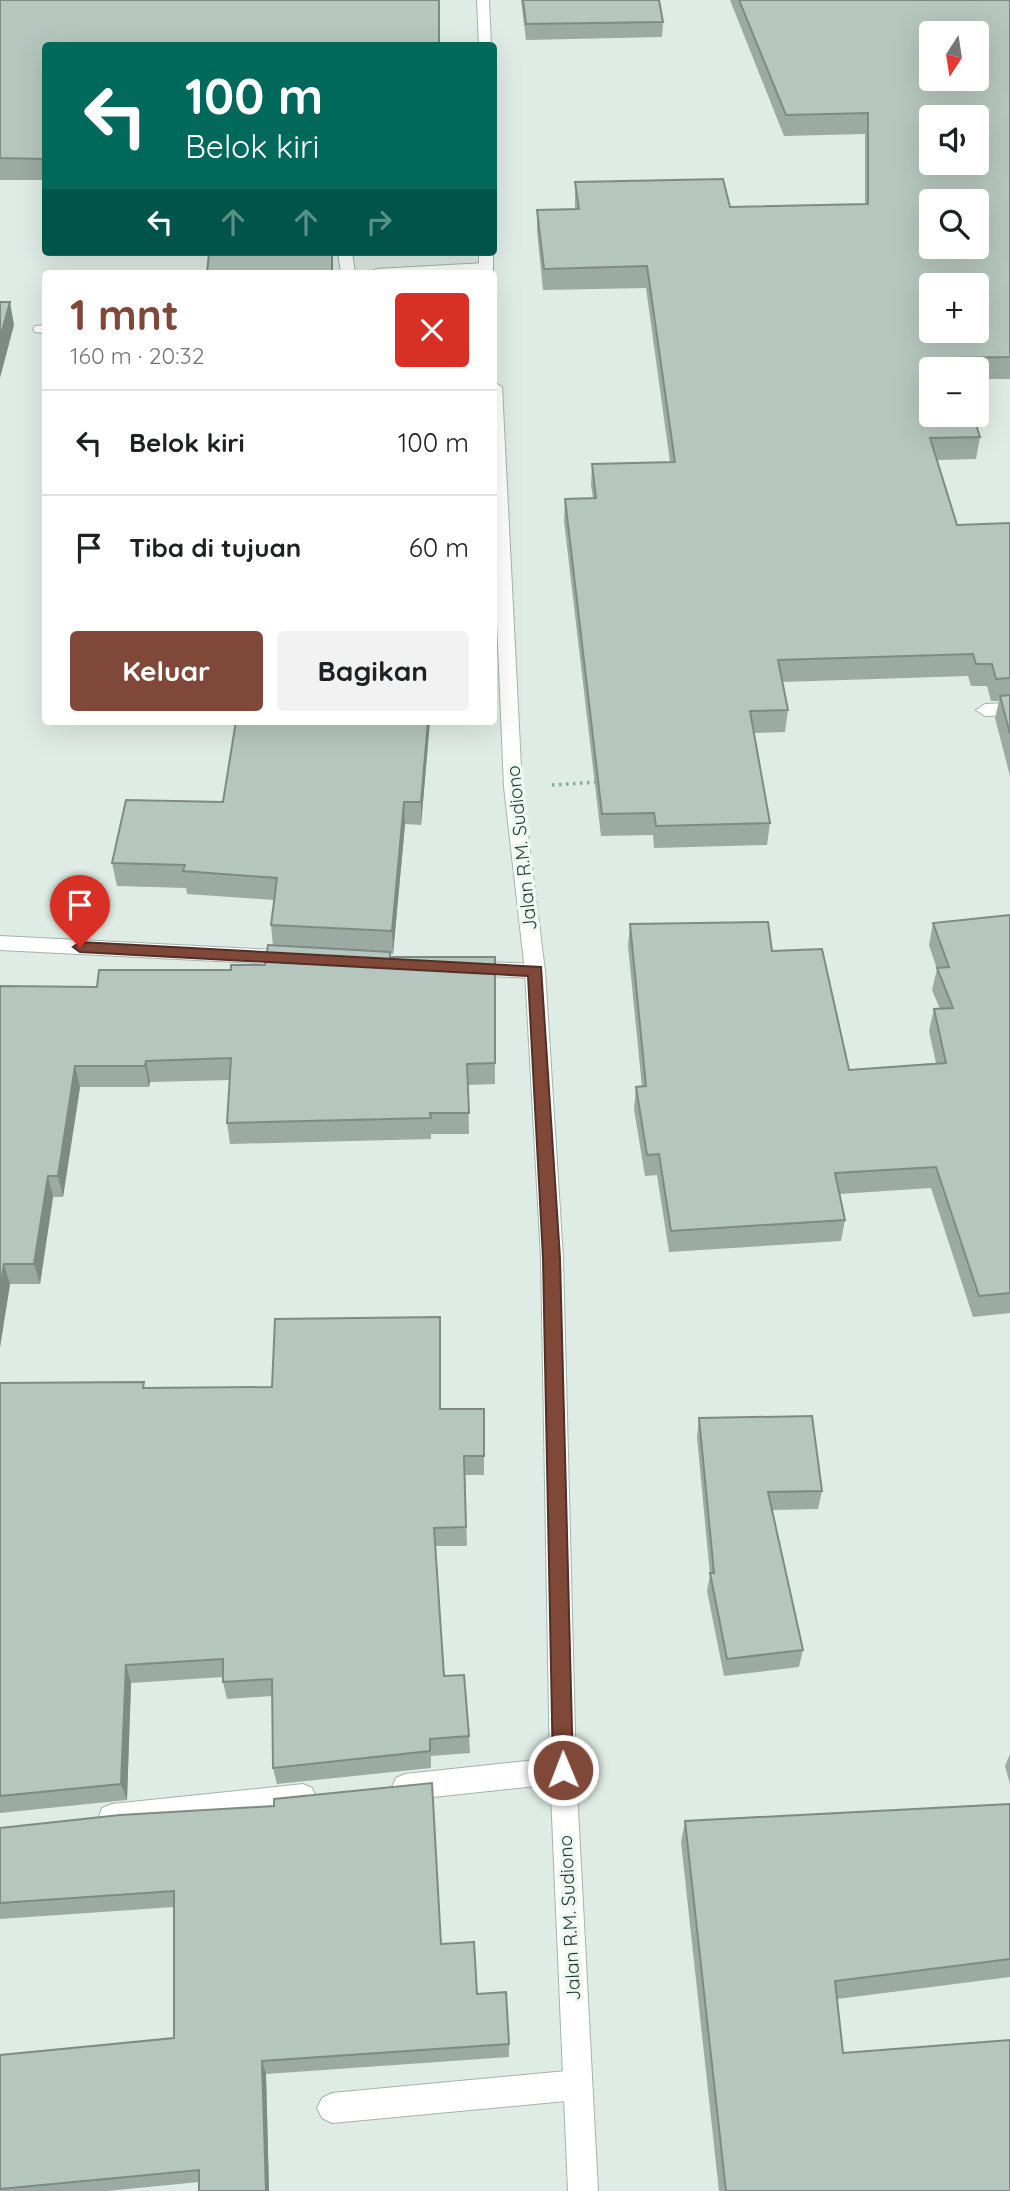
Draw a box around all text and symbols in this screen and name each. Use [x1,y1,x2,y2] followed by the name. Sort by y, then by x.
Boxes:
[919,21,989,91] north arrow
[919,21,989,427] map controls
[185,65,323,126] text: 100 m
[70,70,161,161] icon: left
[919,105,989,175] button: sound
[185,126,319,166] text: Belok kiri
[919,189,989,259] button: search
[141,203,179,241] icon: left
[214,203,252,241] icon: ahead
[287,203,325,241] icon: ahead
[360,203,398,241] icon: right
[919,273,989,343] button: +
[70,288,179,341] text: 1 mnt
[395,293,469,367] button: close
[70,341,204,370] text: 160 m · 20:32
[919,357,989,427] button: −
[70,424,108,462] icon: left
[129,426,245,459] text: Belok kiri
[398,426,469,459] text: 100 m
[70,529,108,567] icon: arrive
[129,531,301,564] text: Tiba di tujuan
[409,531,469,564] text: 60 m
[70,631,263,711] button: Keluar
[277,631,469,711] button: Bagikan
[500,764,542,932] street label: Jalan R.M. Sudiono
[50,875,110,947] pin
[61,886,99,924] icon: arrive
[526,1733,600,1807] position arrow
[553,1835,585,2001] street label: Jalan R.M. Sudiono

